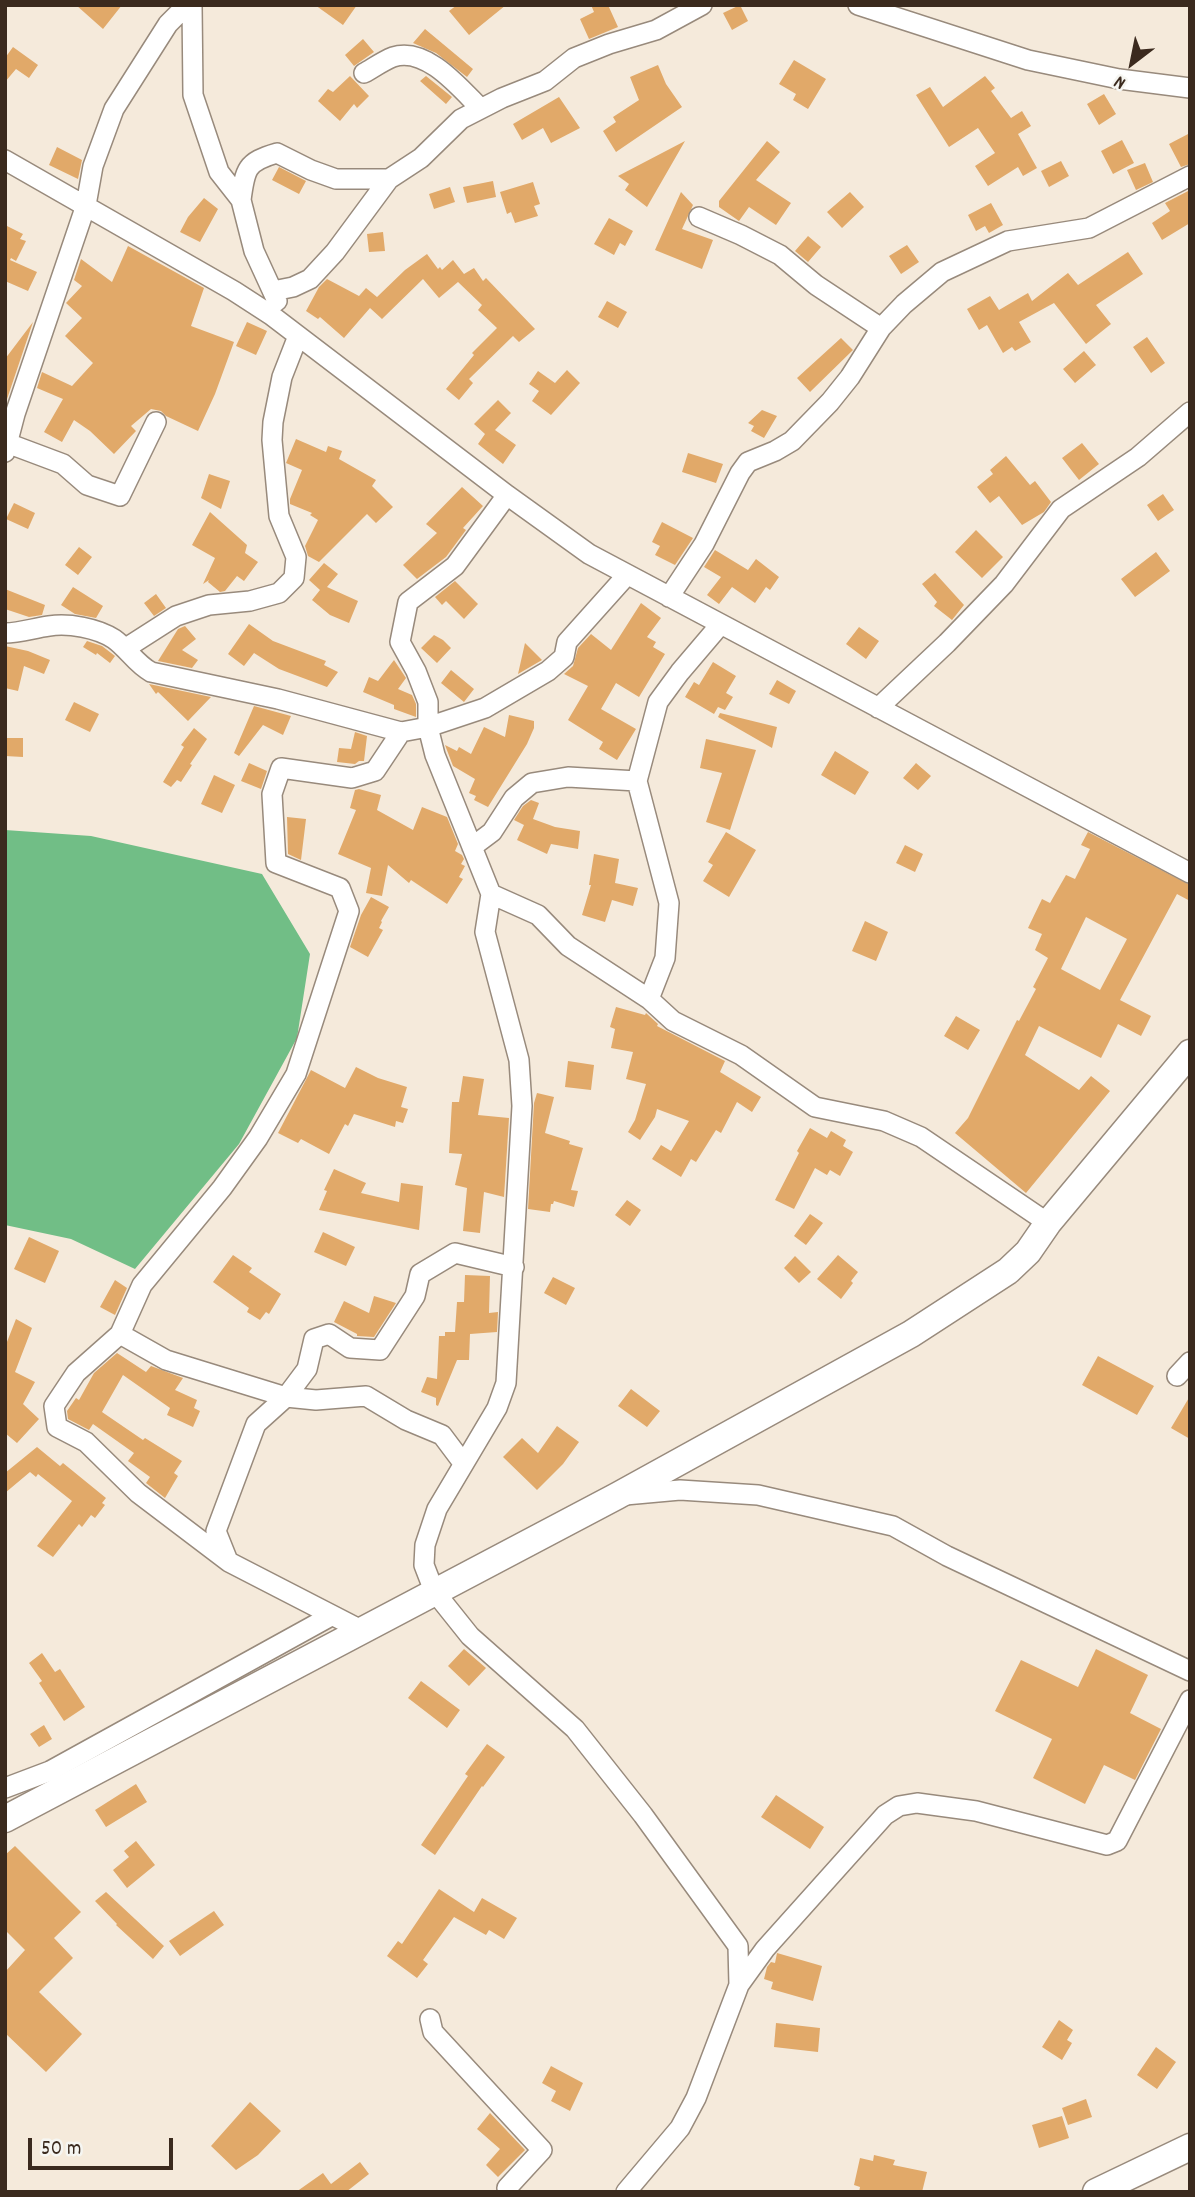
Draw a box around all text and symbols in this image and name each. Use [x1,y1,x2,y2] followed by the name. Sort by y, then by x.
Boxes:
[1097,28,1167,98] north arrow
[1109,67,1132,95] text: N
[32,2124,177,2168] scale bar
[41,2135,81,2165] text: 50 m

